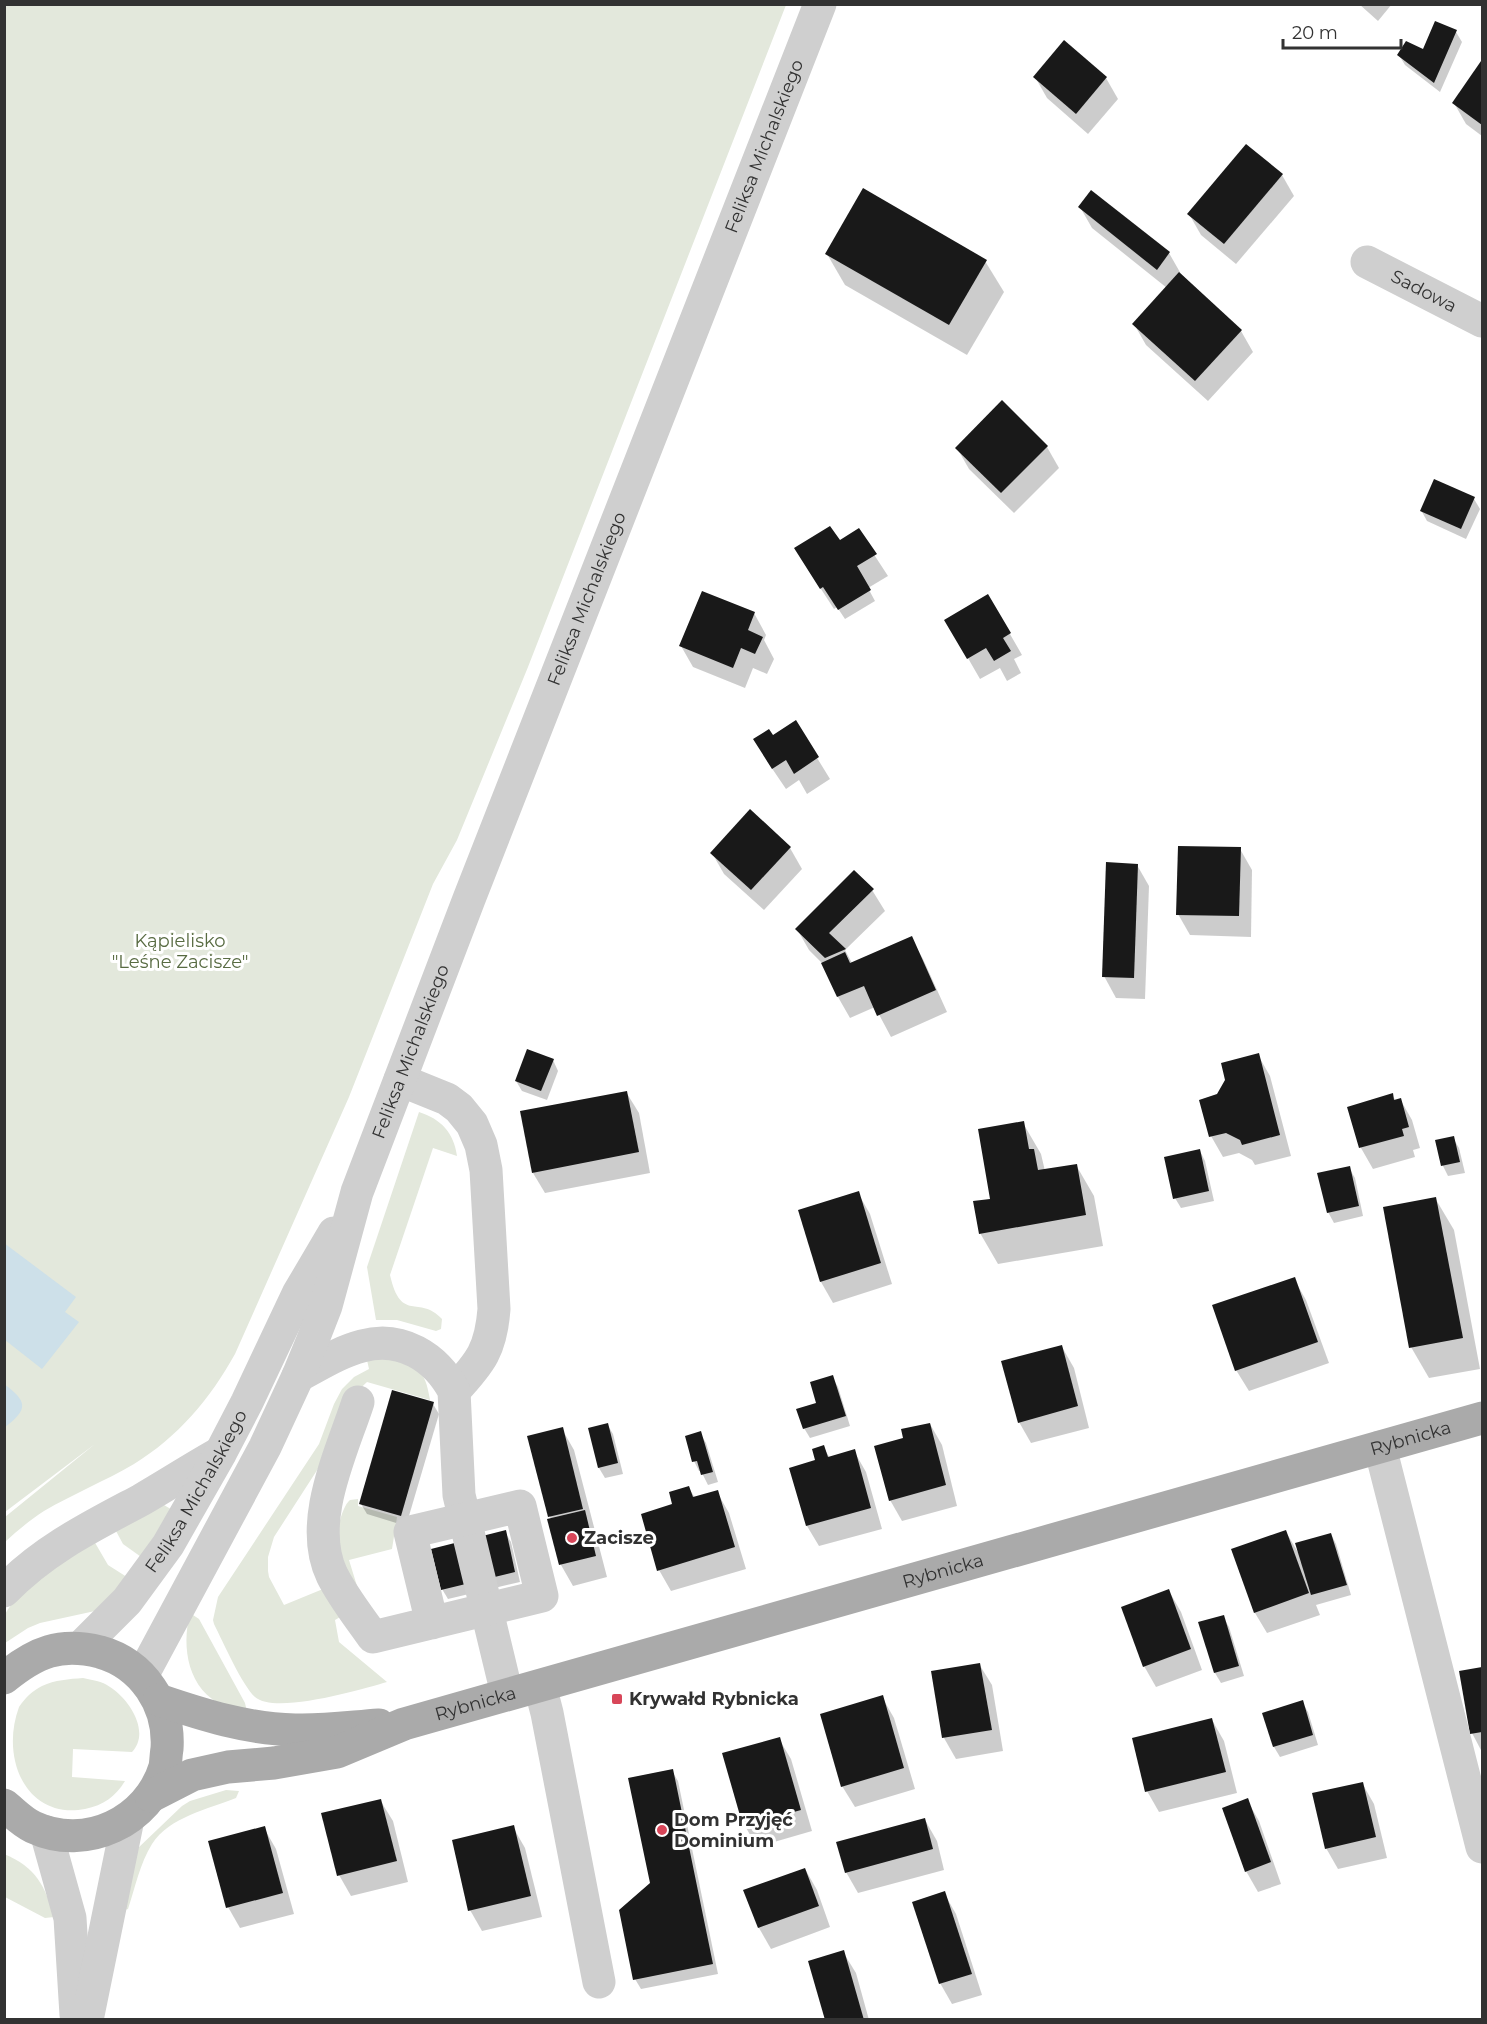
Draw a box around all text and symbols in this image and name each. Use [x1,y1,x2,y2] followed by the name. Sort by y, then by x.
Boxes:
[1283,12,1402,50] scale bar
[1292,22,1338,44] text: 20 m
[720,56,808,236] street label: Feliksa Michalskiego
[1387,265,1461,317] street label: Sadowa
[543,509,631,689] street label: Feliksa Michalskiego
[112,930,248,973] park label: Kąpielisko "Leśne Zacisze"
[367,961,454,1142] street label: Feliksa Michalskiego
[140,1406,252,1577] street label: Feliksa Michalskiego
[1368,1416,1454,1460] street label: Rybnicka
[584,1527,654,1549] place label: Zacisze
[565,1531,579,1545] marker: Zacisze
[900,1549,986,1593] street label: Rybnicka
[432,1682,519,1726] street label: Rybnicka
[629,1688,799,1710] place label: Krywałd Rybnicka
[610,1692,624,1706] marker: Krywałd Rybnicka
[674,1809,793,1852] place label: Dom Przyjęć Dominium
[655,1823,669,1837] marker: Dom Przyjęć Dominium

